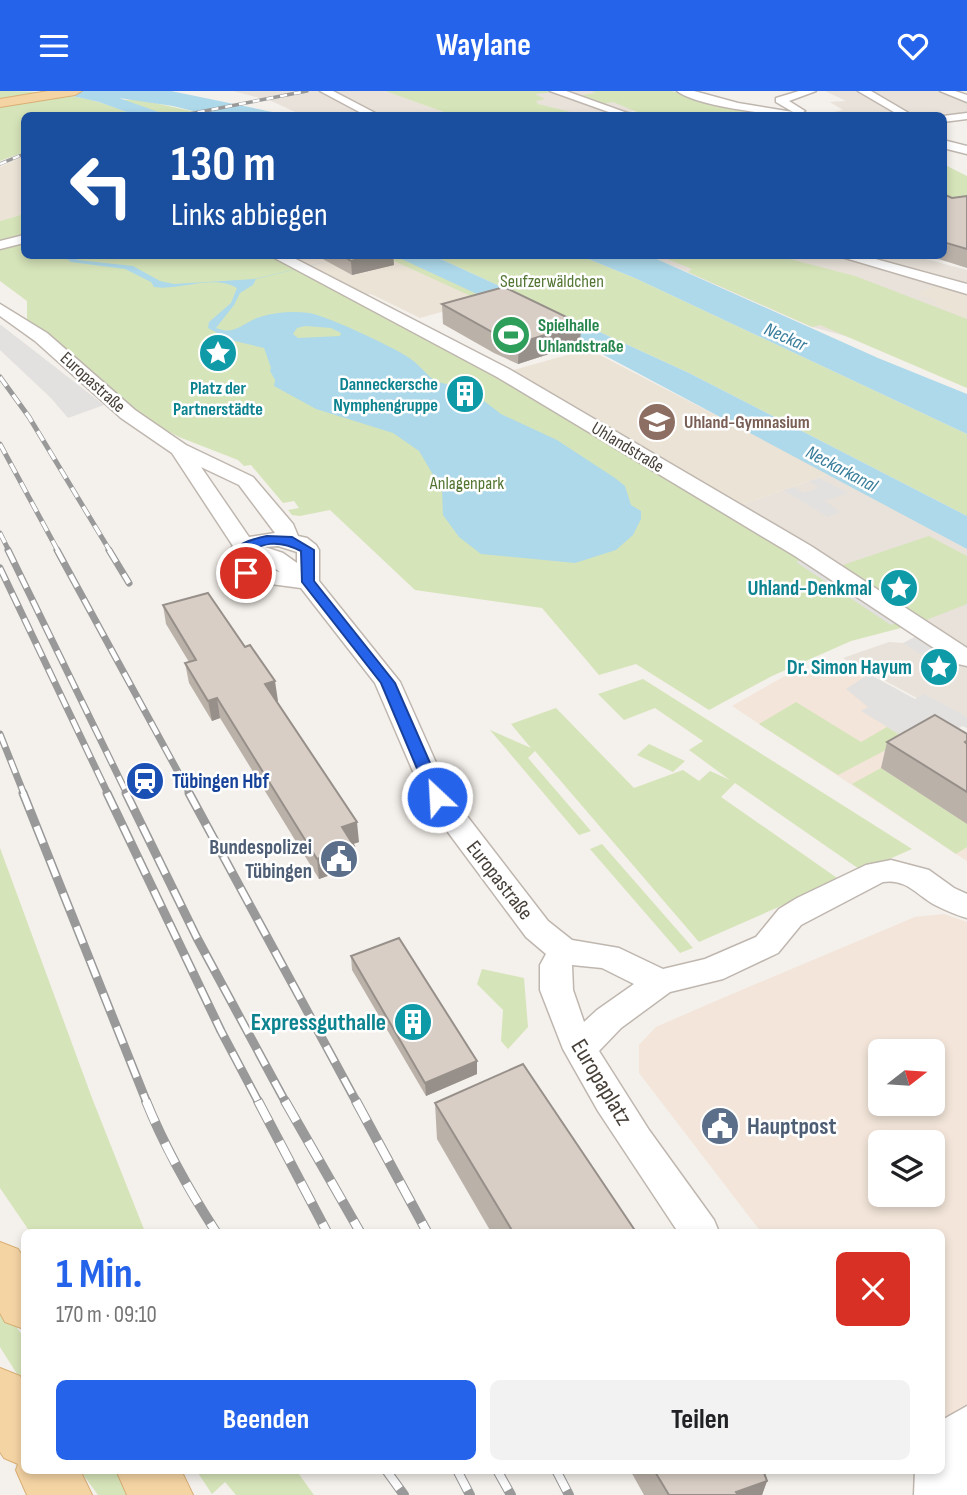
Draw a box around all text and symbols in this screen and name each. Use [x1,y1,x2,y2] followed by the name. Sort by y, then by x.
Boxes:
[436,26,531,65] text: Waylane
[35,27,73,65] icon: menu
[894,27,932,65] icon: heart
[171,136,276,195] text: 130 m
[56,140,147,231] icon: left
[171,196,328,235] text: Links abbiegen
[500,271,604,292] park label: Seufzerwäldchen
[490,314,532,356] sports icon: Spielhalle Uhlandstraße
[538,315,624,357] place label: Spielhalle Uhlandstraße
[761,318,811,357] water label: Neckar
[197,332,239,374] place icon: Platz der Partnerstädte
[56,348,129,417] street label: Europastraße
[444,373,486,415] building icon: Danneckersche Nymphengruppe
[333,374,438,416] place label: Danneckersche Nymphengruppe
[173,378,263,420] place label: Platz der Partnerstädte
[636,401,678,443] school or university icon: Uhland-Gymnasium
[684,412,810,433] place label: Uhland-Gymnasium
[588,418,668,477] street label: Uhlandstraße
[802,441,881,498] water label: Neckarkanal
[429,473,504,494] park label: Anlagenpark
[216,543,276,603] pin
[227,554,265,592] icon: arrive
[878,567,920,609] place icon: Uhland-Denkmal
[747,576,872,601] place label: Uhland-Denkmal
[918,646,960,688] place icon: Dr. Simon Hayum
[787,655,912,680] place label: Dr. Simon Hayum
[124,760,166,802] station icon: Tübingen Hbf
[400,760,474,834] position arrow
[172,769,269,794] place label: Tübingen Hbf
[209,835,312,884] place label: Bundespolizei Tübingen
[461,836,538,925] street label: Europastraße
[318,838,360,880] public building icon: Bundespolizei Tübingen
[392,1001,434,1043] building icon: Expressguthalle
[251,1008,386,1037] place label: Expressguthalle
[565,1034,639,1131] street label: Europaplatz
[868,1039,945,1117] north arrow
[868,1039,945,1207] map controls
[699,1105,741,1147] public building icon: Hauptpost
[747,1112,836,1141] place label: Hauptpost
[868,1130,945,1207] button: layers
[56,1249,142,1300] text: 1 Min.
[836,1252,910,1326] button: close
[56,1301,157,1329] text: 170 m · 09:10
[56,1380,476,1460] button: Beenden
[490,1380,910,1460] button: Teilen

